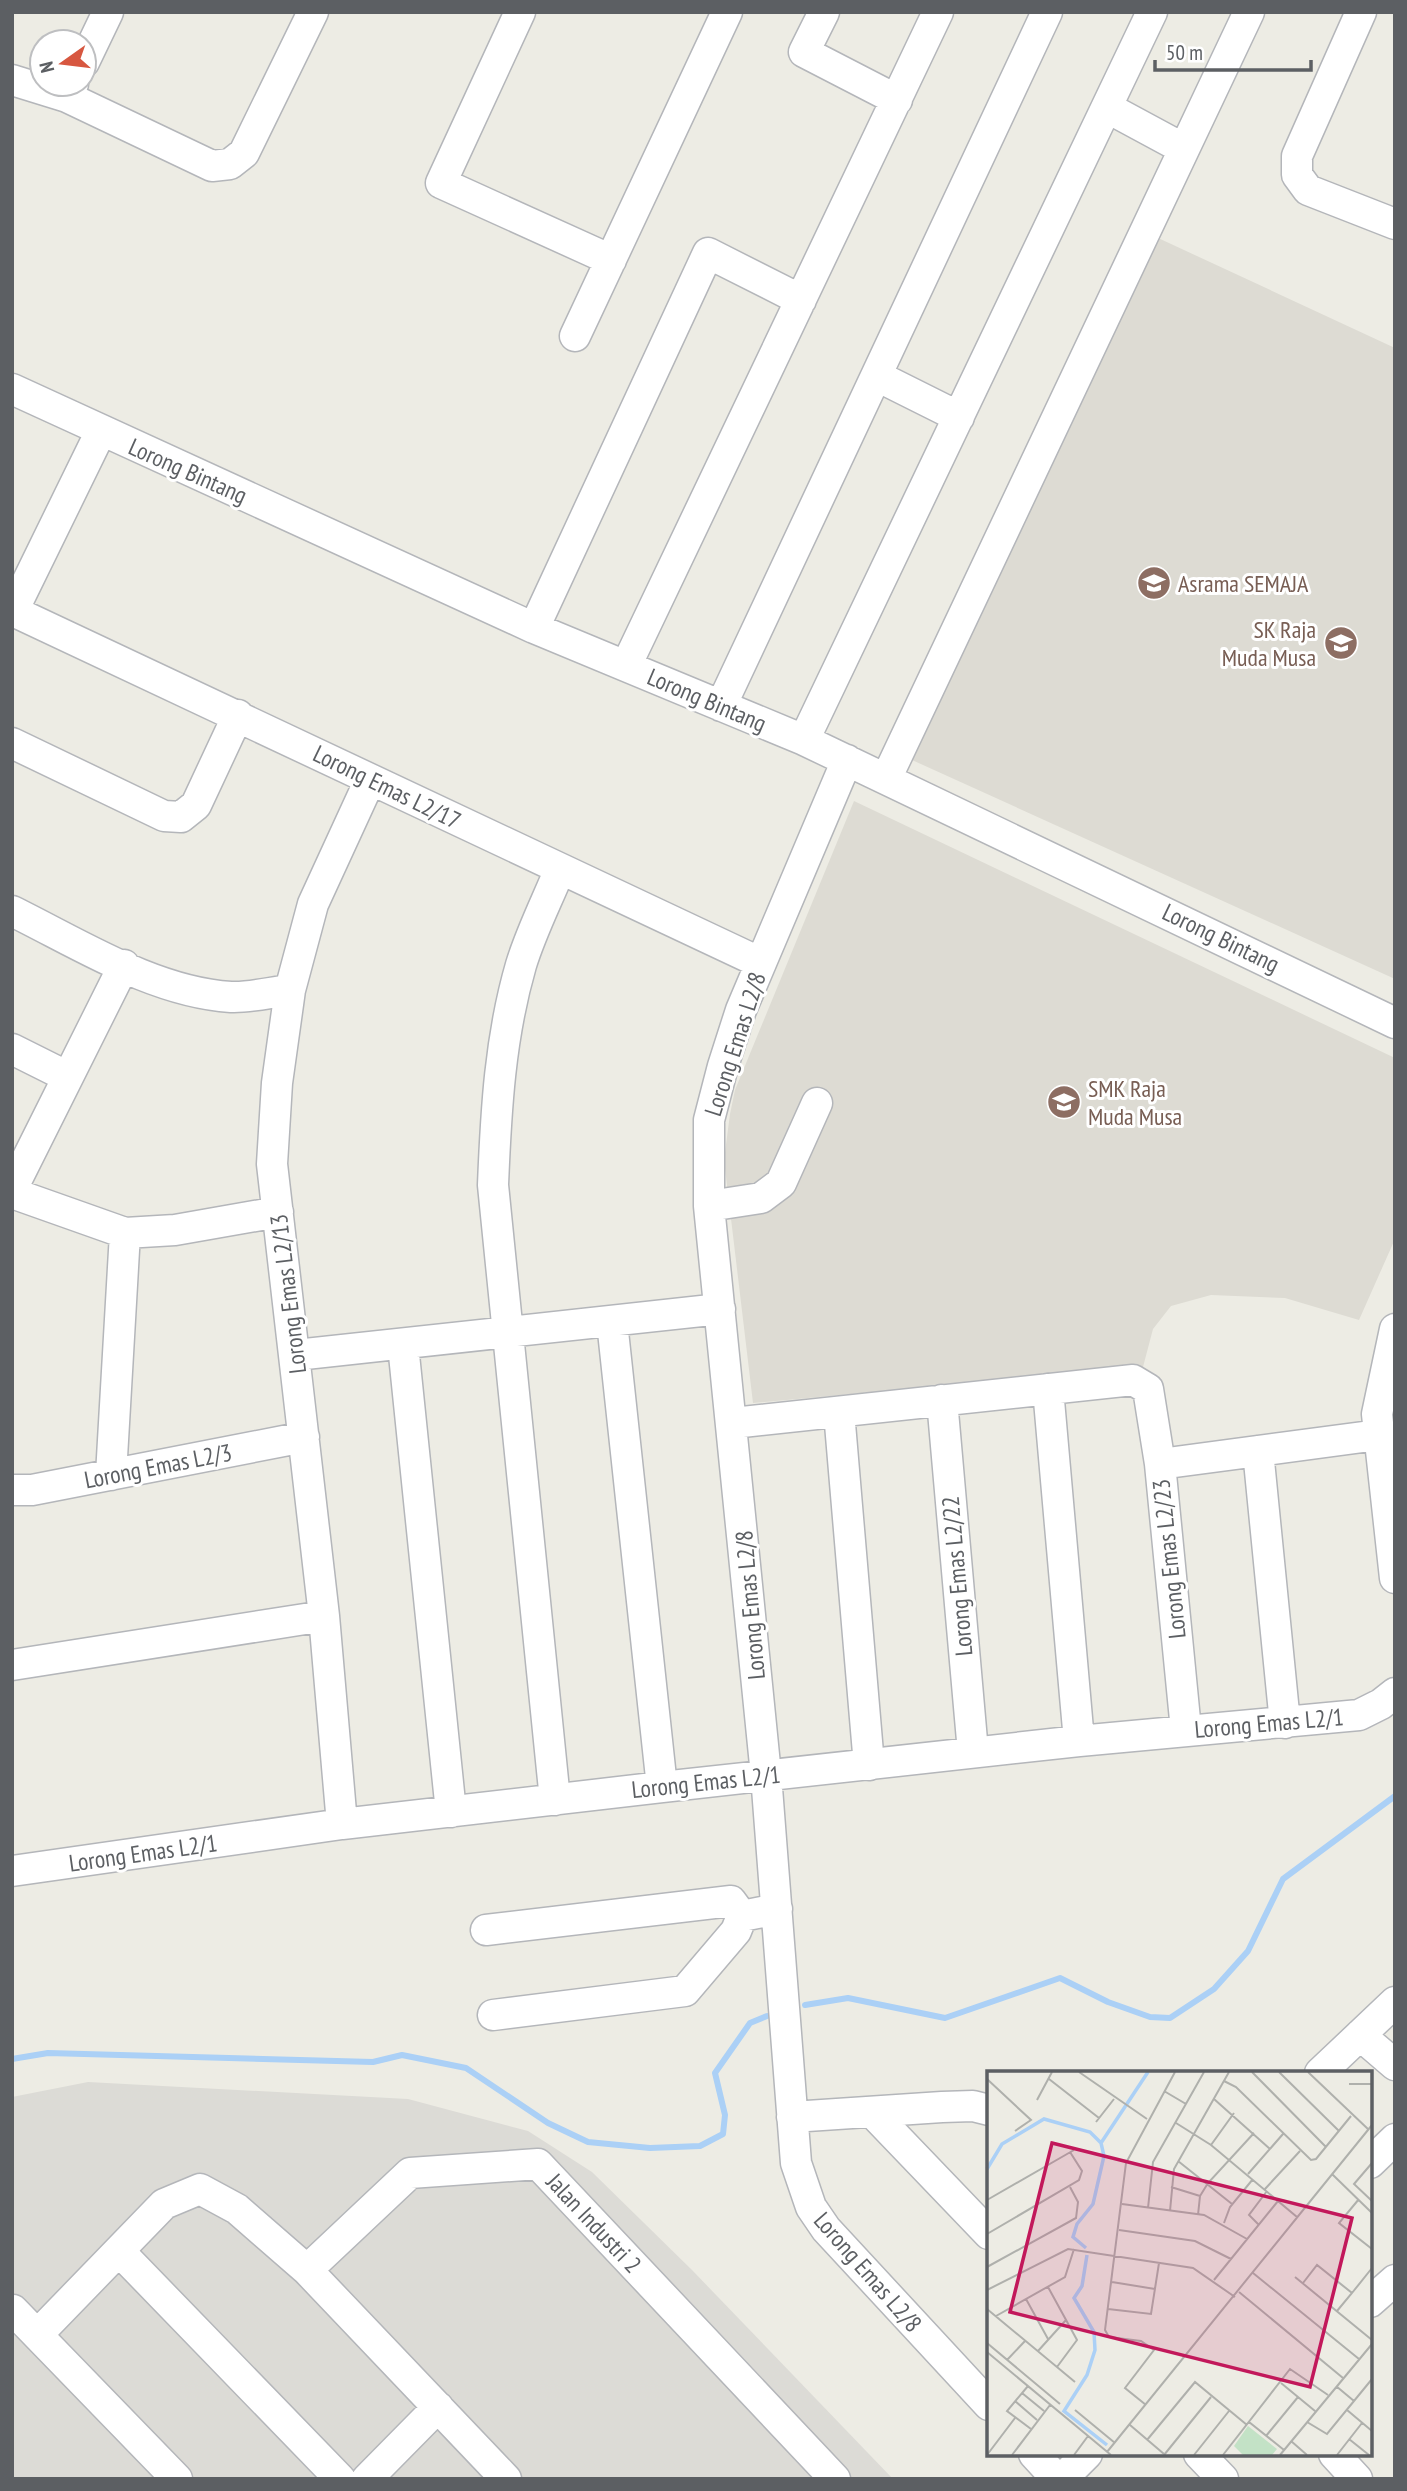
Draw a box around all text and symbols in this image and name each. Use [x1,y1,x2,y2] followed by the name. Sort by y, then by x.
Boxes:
[28,28,98,98] north arrow
[1155,28,1311,72] scale bar
[1166,39,1203,66] text: 50 m
[34,59,59,75] text: N
[124,431,252,511] street label: Lorong Bintang
[1135,564,1173,602] school or university icon: Asrama SEMAJA
[1178,568,1309,599] place label: Asrama SEMAJA
[1222,614,1316,673] place label: SK Raja Muda Musa
[1322,624,1360,662] school or university icon: SK Raja Muda Musa
[643,661,771,739] street label: Lorong Bintang
[308,738,466,836] street label: Lorong Emas L2/17
[1157,896,1285,980] street label: Lorong Bintang
[697,968,773,1120] street label: Lorong Emas L2/8
[1088,1073,1182,1132] place label: SMK Raja Muda Musa
[1045,1083,1083,1121] school or university icon: SMK Raja Muda Musa
[263,1213,313,1375] street label: Lorong Emas L2/13
[82,1437,234,1495] street label: Lorong Emas L2/3
[1145,1478,1193,1640] street label: Lorong Emas L2/23
[935,1495,979,1657] street label: Lorong Emas L2/22
[728,1529,772,1681] street label: Lorong Emas L2/8
[1193,1701,1345,1745] street label: Lorong Emas L2/1
[630,1759,782,1805] street label: Lorong Emas L2/1
[67,1827,219,1879] street label: Lorong Emas L2/1
[987,2071,1372,2456] inset map
[539,2166,648,2279] street label: Jalan Industri 2
[807,2205,929,2339] street label: Lorong Emas L2/8

